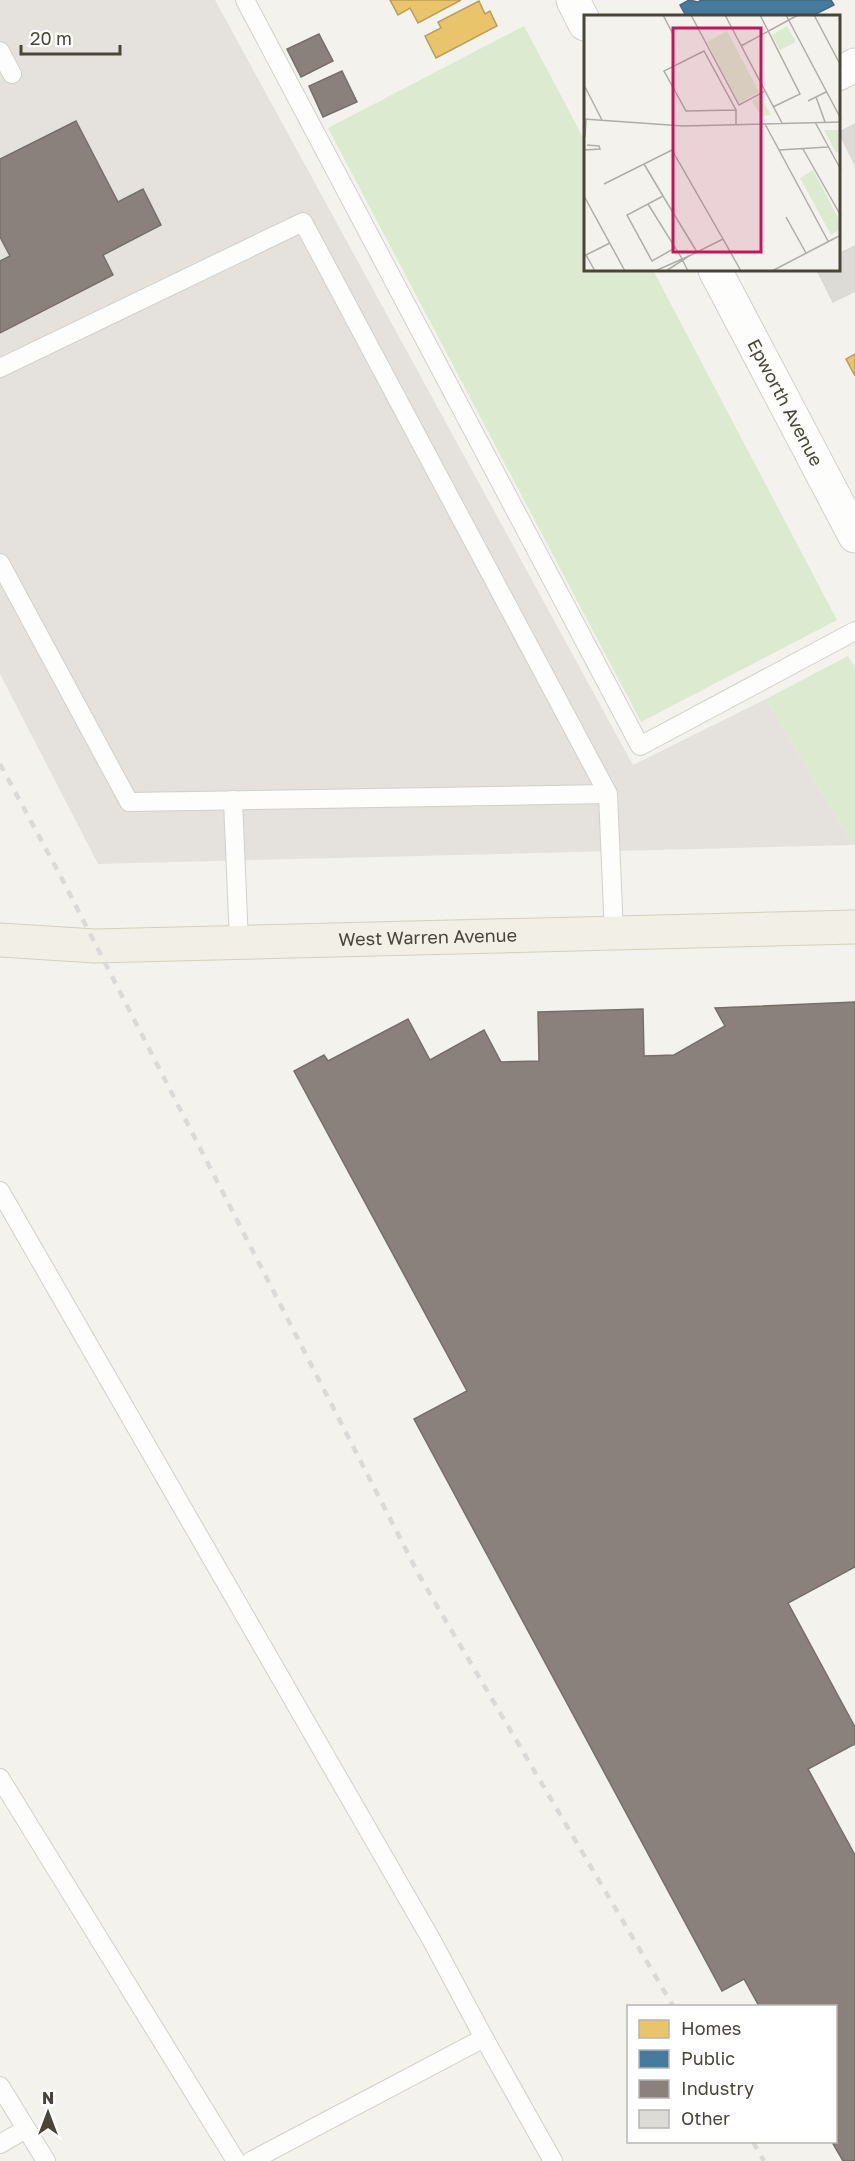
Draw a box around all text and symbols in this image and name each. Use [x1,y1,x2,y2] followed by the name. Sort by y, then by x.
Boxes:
[584,15,840,272] inset map
[21,18,120,56] scale bar
[30,27,72,49] text: 20 m
[743,335,828,470] street label: Epworth Avenue
[338,923,517,950] street label: West Warren Avenue
[627,2005,837,2143] legend
[681,2017,741,2039] text: Homes
[681,2047,735,2069] text: Public
[681,2077,754,2099] text: Industry
[18,2083,78,2143] north arrow
[42,2088,54,2108] text: N
[681,2107,730,2129] text: Other

